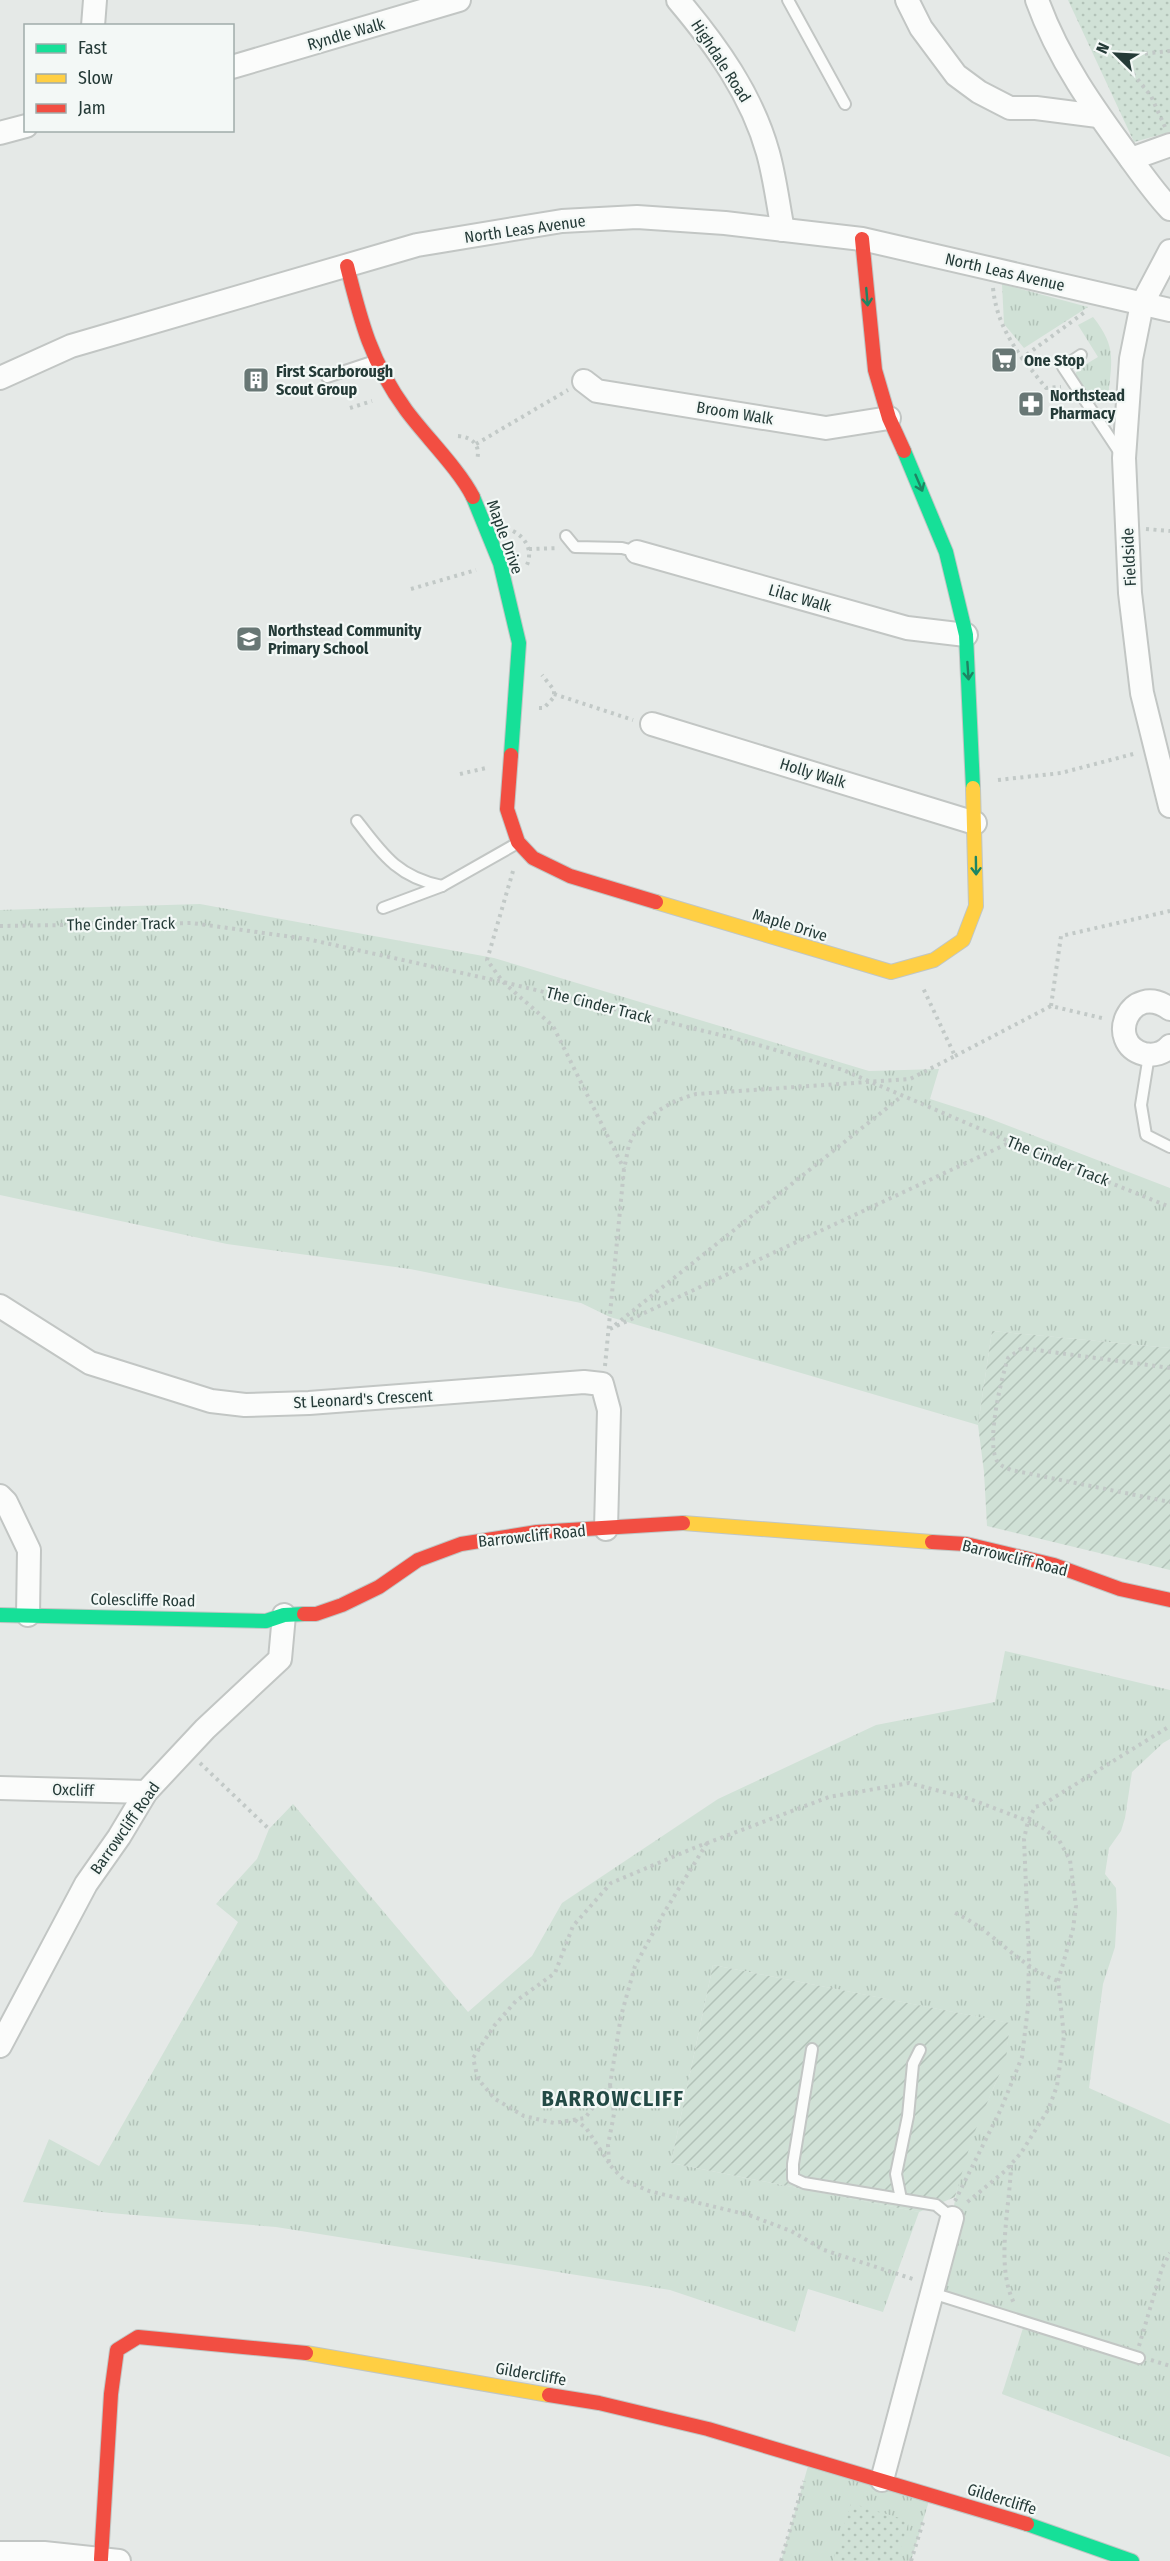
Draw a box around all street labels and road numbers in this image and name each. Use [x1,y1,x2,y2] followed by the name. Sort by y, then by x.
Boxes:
[305,14,387,54] street label: Ryndle Walk
[687,16,755,106] street label: Highdale Road
[463,211,587,247] street label: North Leas Avenue
[943,249,1067,295] street label: North Leas Avenue
[695,398,775,429] street label: Broom Walk
[483,497,527,577] street label: Maple Drive
[1118,527,1140,587] street label: Fieldside
[766,580,834,616] street label: Lilac Walk
[778,754,849,792] street label: Holly Walk
[750,905,830,945] street label: Maple Drive
[67,914,176,934] street label: The Cinder Track
[544,983,654,1027] street label: The Cinder Track
[1004,1132,1112,1190] street label: The Cinder Track
[293,1386,434,1412] street label: St Leonard's Crescent
[477,1521,587,1551] street label: Barrowcliff Road
[960,1536,1070,1580] street label: Barrowcliff Road
[90,1590,196,1610] street label: Colescliffe Road
[86,1778,164,1878] street label: Barrowcliff Road
[52,1780,95,1800] street label: Oxcliff
[494,2358,568,2390] street label: Gildercliffe
[965,2479,1039,2519] street label: Gildercliffe

